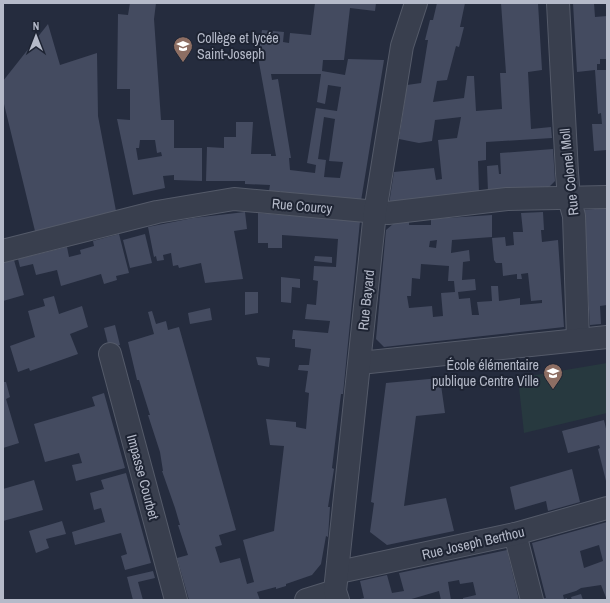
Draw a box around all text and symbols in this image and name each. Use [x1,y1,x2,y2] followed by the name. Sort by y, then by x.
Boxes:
[16,16,56,56] north arrow
[33,19,39,33] text: N
[197,29,279,63] place label: Collège et lycée Saint-Joseph
[172,35,194,63] school or university icon: Collège et lycée Saint-Joseph
[555,128,583,216] street label: Rue Colonel Moll
[271,194,333,218] street label: Rue Courcy
[354,269,378,331] street label: Rue Bayard
[432,356,539,390] place label: École élémentaire publique Centre Ville
[542,362,564,390] school or university icon: École élémentaire publique Centre Ville
[123,432,163,522] street label: Impasse Courbet
[420,522,526,564] street label: Rue Joseph Berthou

